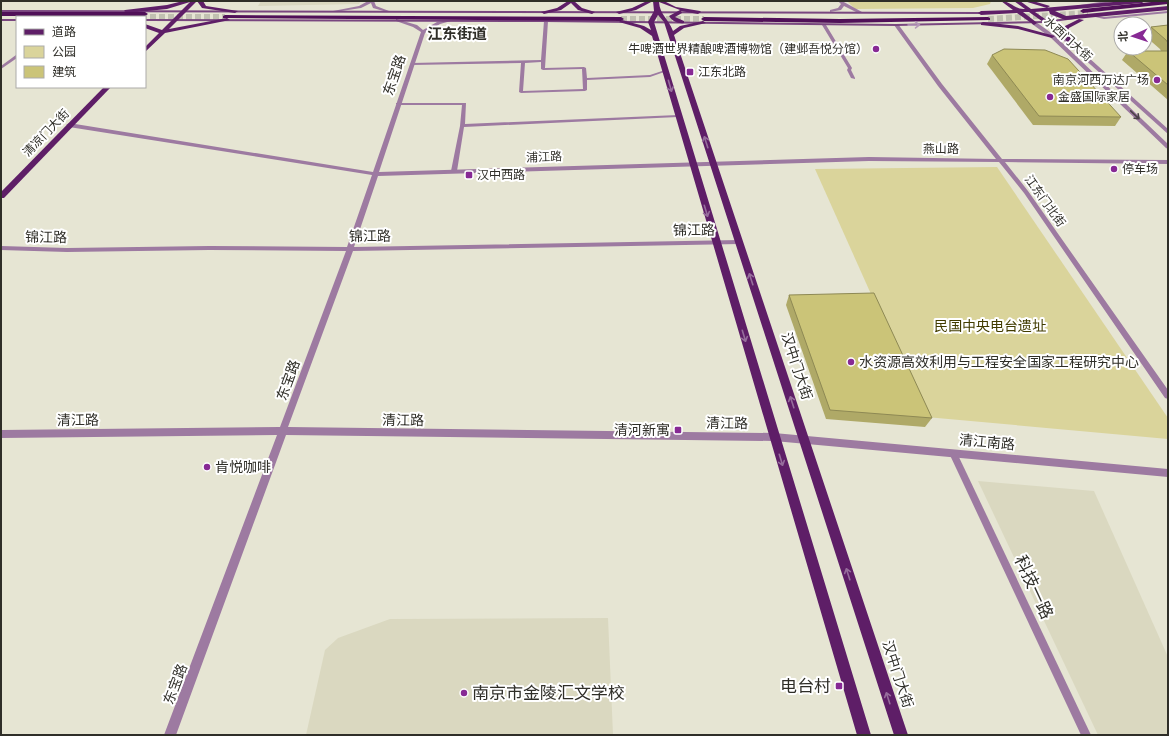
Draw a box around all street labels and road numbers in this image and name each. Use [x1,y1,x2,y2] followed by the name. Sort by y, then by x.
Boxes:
[1040,12,1096,65] street label: 水西门大街
[378,52,409,98] street label: 东宝路
[19,105,73,160] street label: 清凉门大街
[923,140,959,157] street label: 燕山路
[526,147,562,166] street label: 浦江路
[1021,171,1070,230] street label: 江东门北街
[673,220,715,239] street label: 锦江路
[349,226,391,245] street label: 锦江路
[25,227,67,246] street label: 锦江路
[778,330,817,402] street label: 汉中门大街
[271,357,304,403] street label: 东宝路
[57,410,99,429] street label: 清江路
[382,410,424,429] street label: 清江路
[706,413,748,432] street label: 清江路
[958,430,1016,453] street label: 清江南路
[1010,551,1059,622] street label: 科技一路
[879,638,918,710] street label: 汉中门大街
[158,661,191,707] street label: 东宝路

